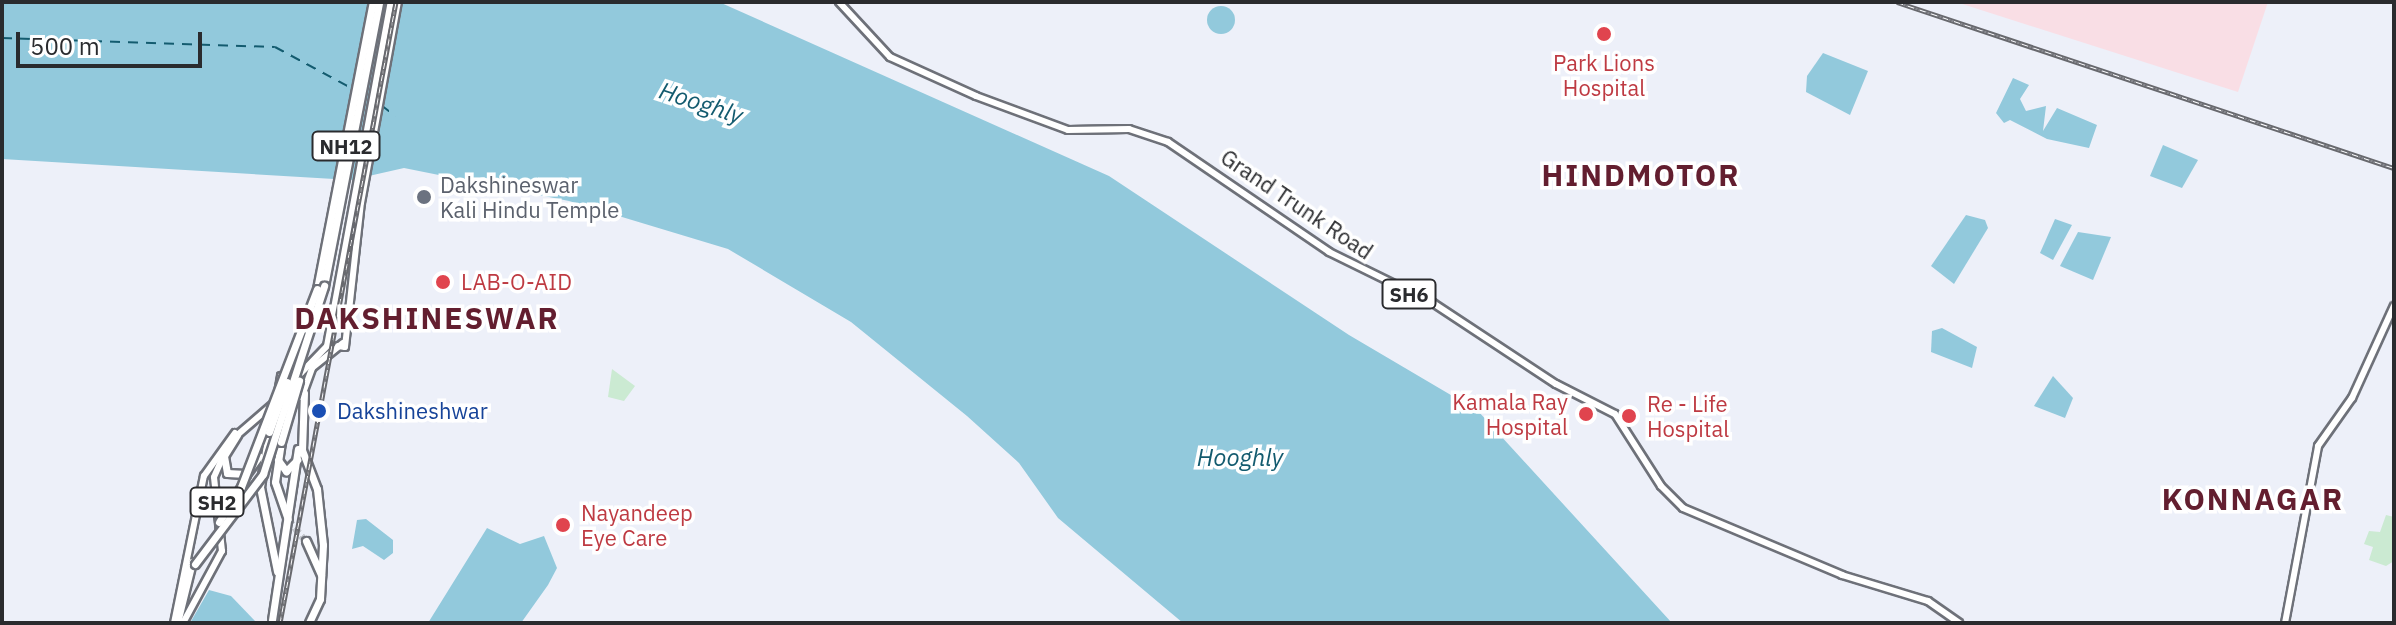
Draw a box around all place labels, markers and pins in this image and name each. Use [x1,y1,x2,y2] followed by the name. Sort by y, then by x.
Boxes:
[1593,23,1615,45] marker: Park Lions Hospital
[1553,49,1655,100] place label: Park Lions Hospital
[440,171,619,222] place label: Dakshineswar Kali Hindu Temple
[415,188,433,206] marker: Dakshineswar Kali Hindu Temple
[461,269,572,295] place label: LAB-O-AID
[432,271,454,293] marker: LAB-O-AID
[1452,388,1568,440] place label: Kamala Ray Hospital
[1647,390,1729,442] place label: Re - Life Hospital
[337,398,488,424] place label: Dakshineshwar
[308,400,330,422] marker: Dakshineshwar
[1575,403,1597,425] marker: Kamala Ray Hospital
[1618,405,1640,427] marker: Re - Life Hospital
[581,499,693,550] place label: Nayandeep Eye Care
[552,514,574,536] marker: Nayandeep Eye Care

